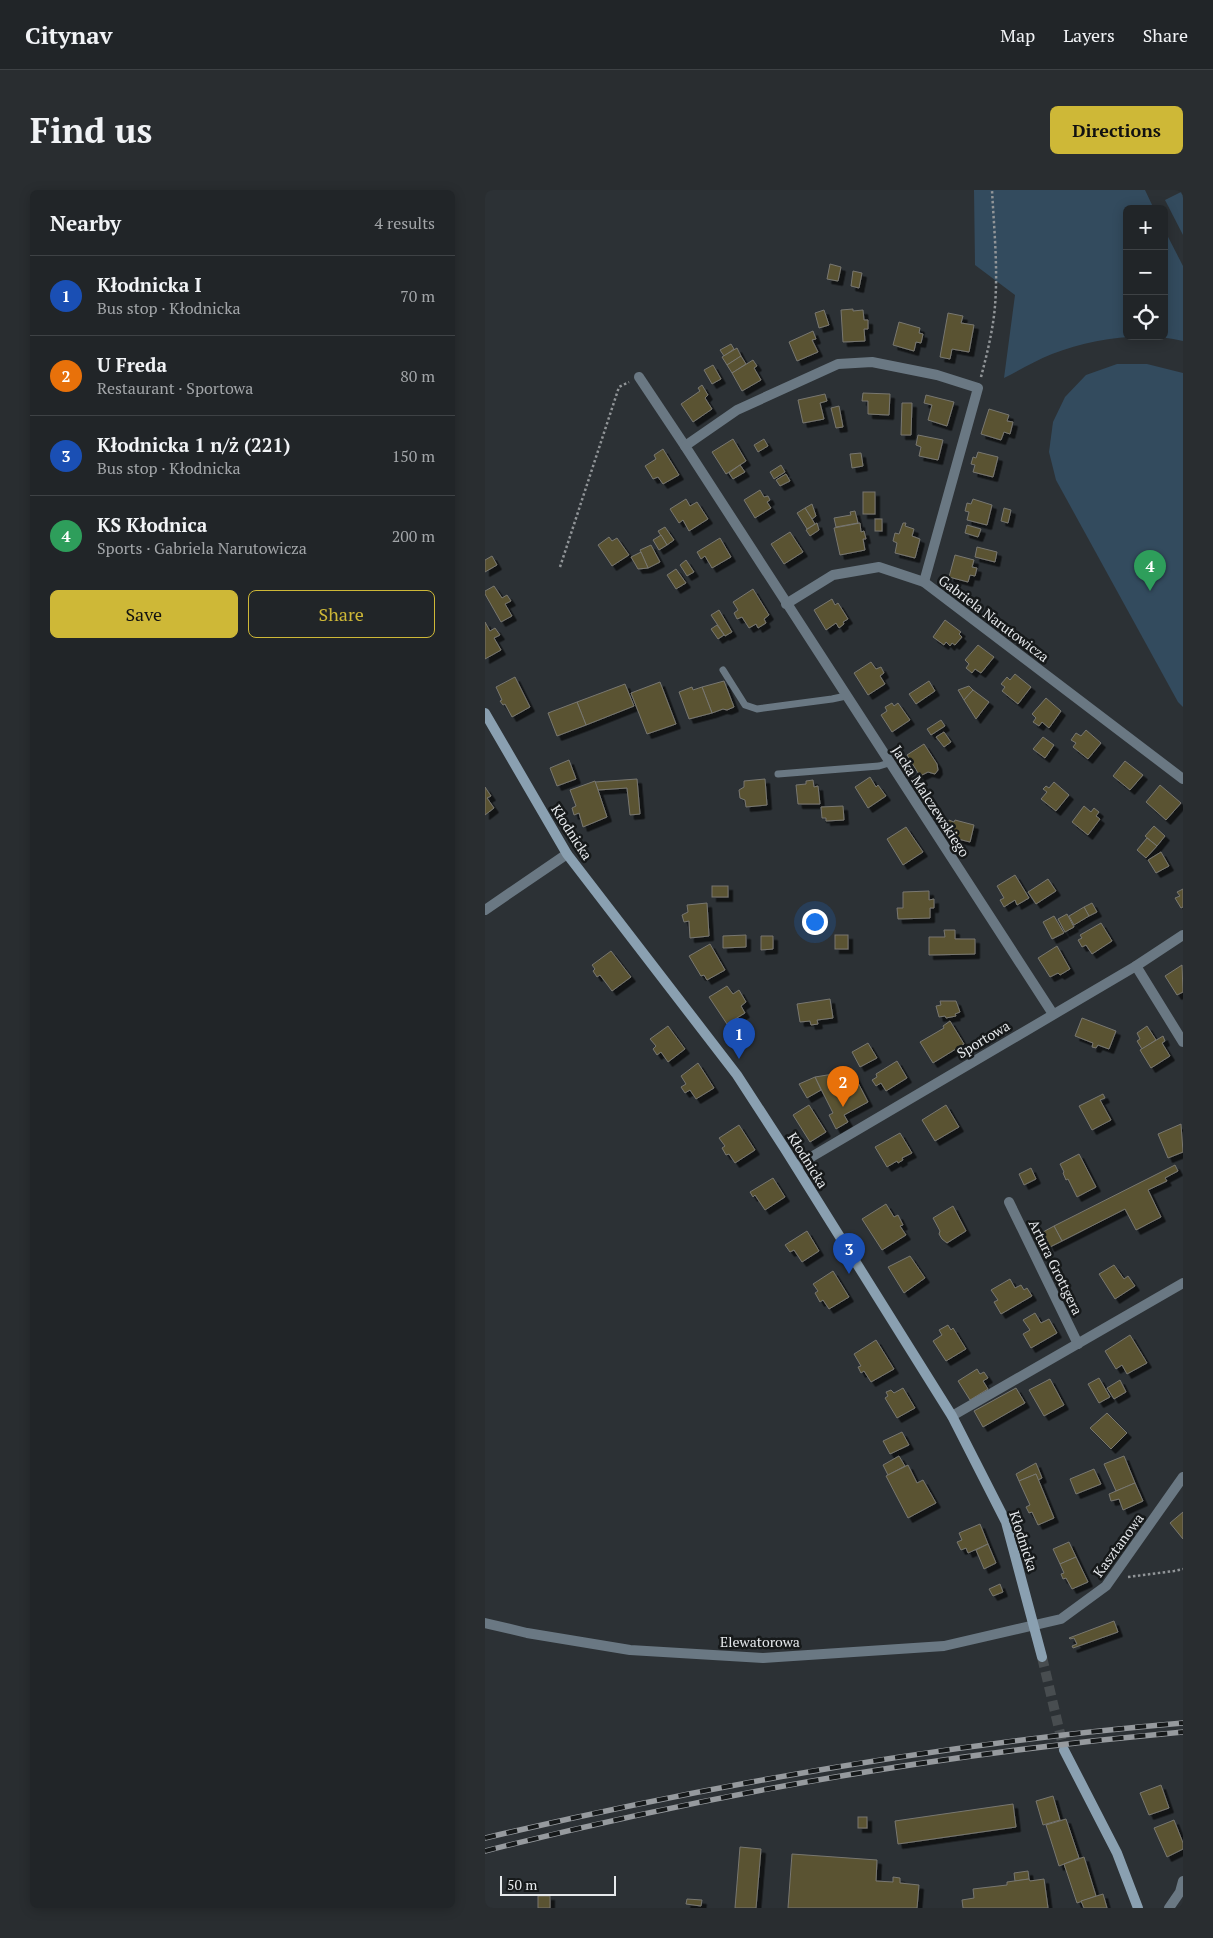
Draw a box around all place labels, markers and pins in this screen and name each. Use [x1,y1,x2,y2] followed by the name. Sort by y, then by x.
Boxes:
[1134,550,1166,591] pin: 4
[723,1018,755,1059] pin: 1
[827,1066,859,1107] pin: 2
[833,1233,865,1274] pin: 3

